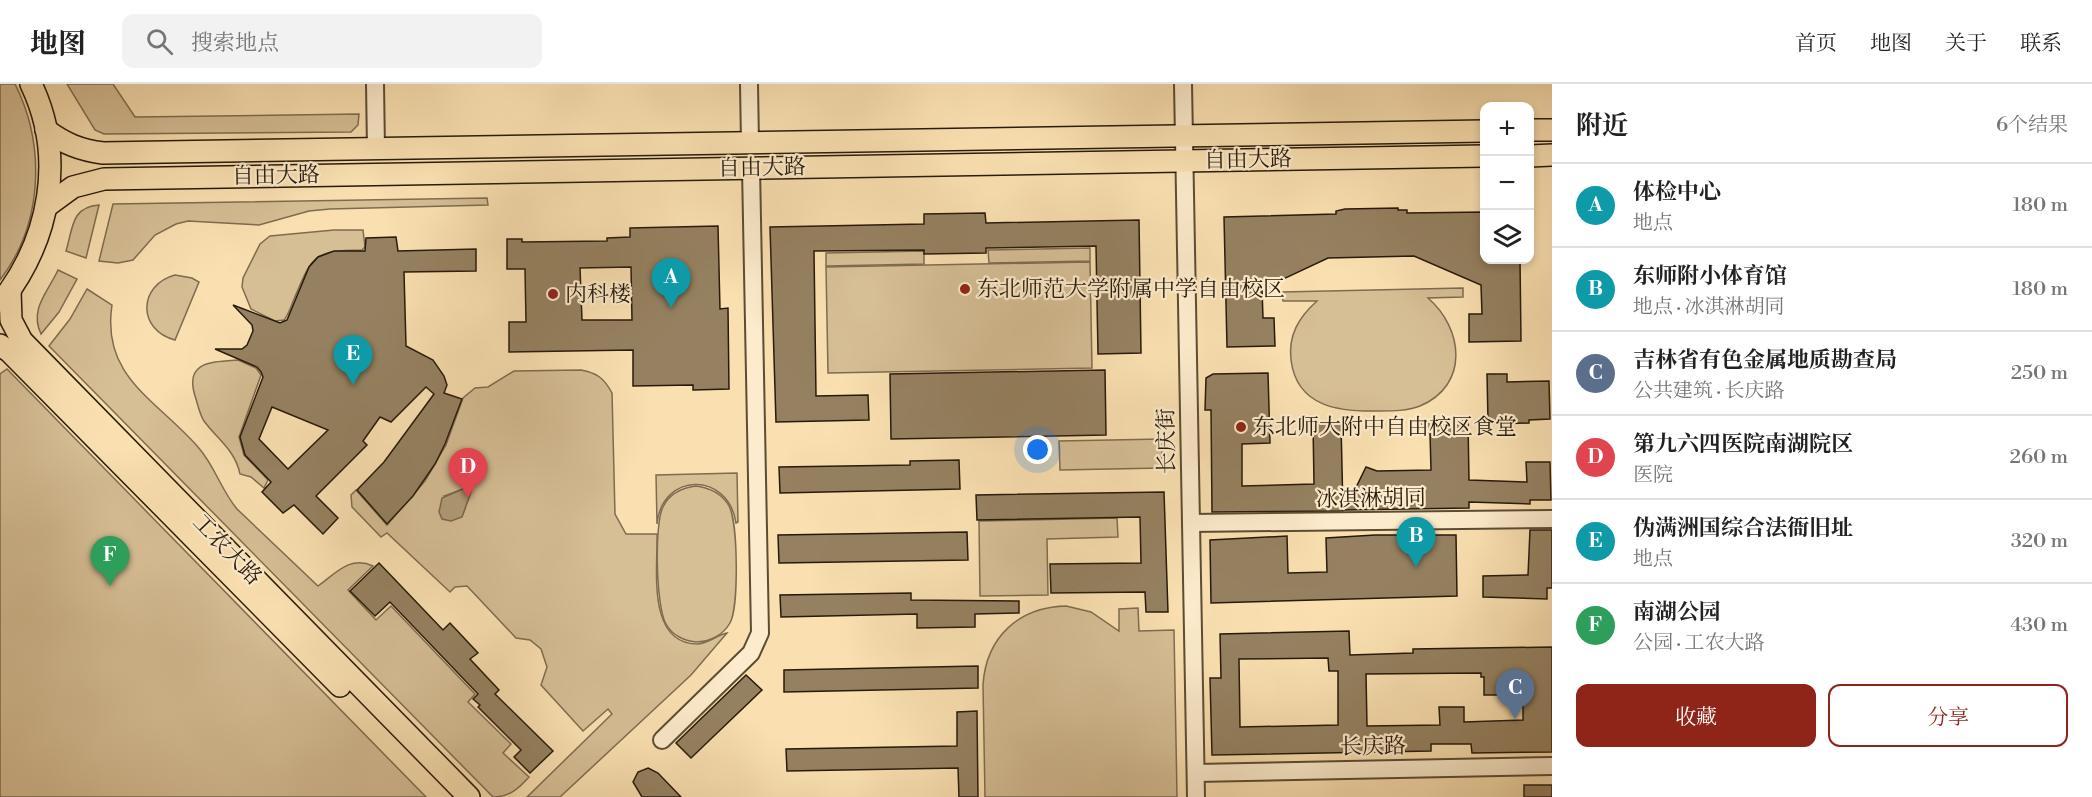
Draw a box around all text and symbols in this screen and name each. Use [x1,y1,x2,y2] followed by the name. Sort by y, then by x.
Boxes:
[122,14,542,68] search box
[143,25,176,58] icon: search
[30,27,86,62] text: 地图
[191,30,279,57] text: 搜索地点
[1795,31,1837,57] text: 首页
[1870,31,1912,57] text: 地图
[1945,31,1987,57] text: 关于
[2020,31,2062,57] text: 联系
[1480,102,1534,264] map controls
[1480,102,1534,156] button: +
[1576,110,1628,142] text: 附近
[1996,113,2068,138] text: 6个结果
[1204,146,1292,174] street label: 自由大路
[718,154,806,182] street label: 自由大路
[1480,156,1534,210] button: −
[232,162,320,190] street label: 自由大路
[1633,179,1721,206] text: 体检中心
[1588,193,1603,218] text: A
[2013,193,2068,218] text: 180 m
[1480,210,1534,264] button: layers
[1633,211,1673,236] text: 地点
[652,258,690,308] pin: A
[1633,263,1787,290] text: 东师附小体育馆
[977,276,1285,303] place label: 东北师范大学附属中学自由校区
[1588,277,1603,302] text: B
[2013,277,2068,302] text: 180 m
[565,281,631,308] place label: 内科楼
[958,282,972,296] marker: 东北师范大学附属中学自由校区
[546,287,560,301] marker: 内科楼
[1633,295,1785,320] text: 地点 · 冰淇淋胡同
[334,336,372,385] pin: E
[1633,347,1897,374] text: 吉林省有色金属地质勘查局
[1588,361,1603,386] text: C
[2011,361,2068,386] text: 250 m
[1633,379,1785,404] text: 公共建筑 · 长庆路
[1153,408,1181,474] street label: 长庆街
[1253,414,1517,441] place label: 东北师大附中自由校区食堂
[1234,420,1248,434] marker: 东北师大附中自由校区食堂
[1633,431,1853,458] text: 第九六四医院南湖院区
[1023,435,1052,464] your location
[1588,445,1603,470] text: D
[2010,445,2068,470] text: 260 m
[448,448,488,498] pin: D
[1633,463,1673,488] text: 医院
[1316,485,1426,513] street label: 冰淇淋胡同
[187,509,267,591] street label: 工农大路
[1633,515,1853,542] text: 伪满洲国综合法衙旧址
[1396,518,1436,567] pin: B
[1589,529,1602,554] text: E
[2011,529,2068,554] text: 320 m
[90,536,130,586] pin: F
[1633,547,1673,572] text: 地点
[1633,599,1721,626] text: 南湖公园
[1588,613,1603,638] text: F
[2010,613,2068,638] text: 430 m
[1633,631,1765,656] text: 公园 · 工农大路
[1496,670,1534,719] pin: C
[1576,684,1816,747] button: 收藏
[1828,684,2068,747] button: 分享
[1340,733,1406,761] street label: 长庆路

